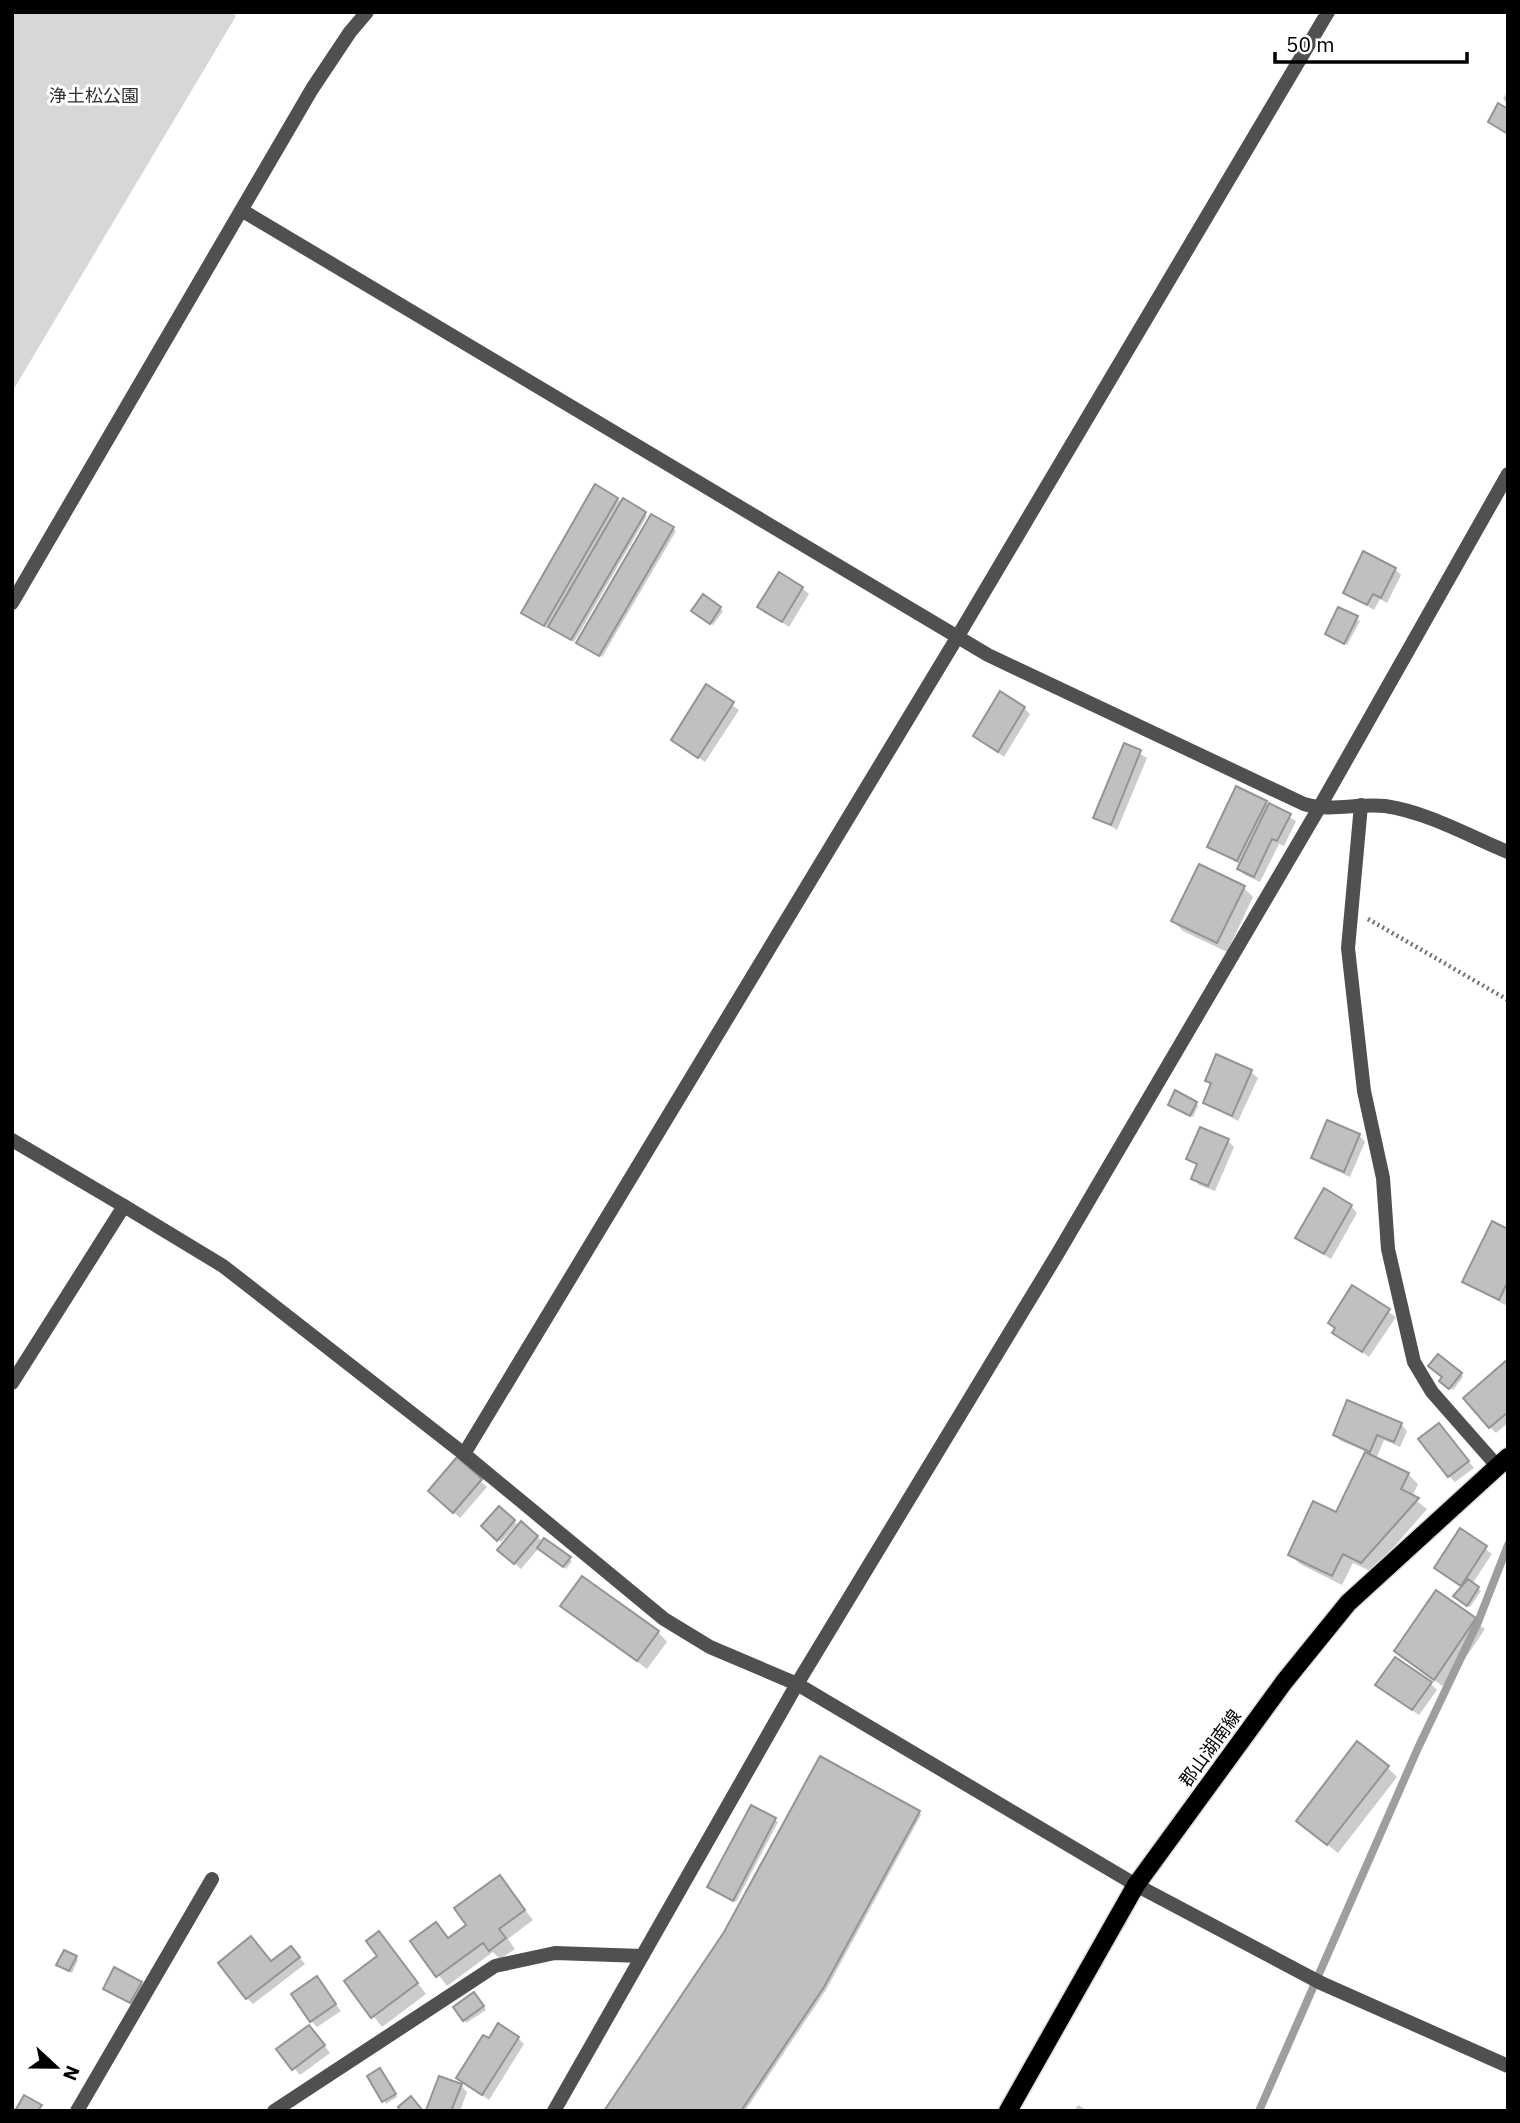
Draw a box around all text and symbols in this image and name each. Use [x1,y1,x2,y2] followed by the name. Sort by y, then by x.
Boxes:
[1275,21,1468,65] scale bar
[1286,30,1335,58] text: 50 m
[49,84,139,107] park label: 浄土松公園
[1174,1705,1246,1791] street label: 郡山湖南線
[21,2032,91,2102] north arrow
[58,2062,85,2084] text: N

